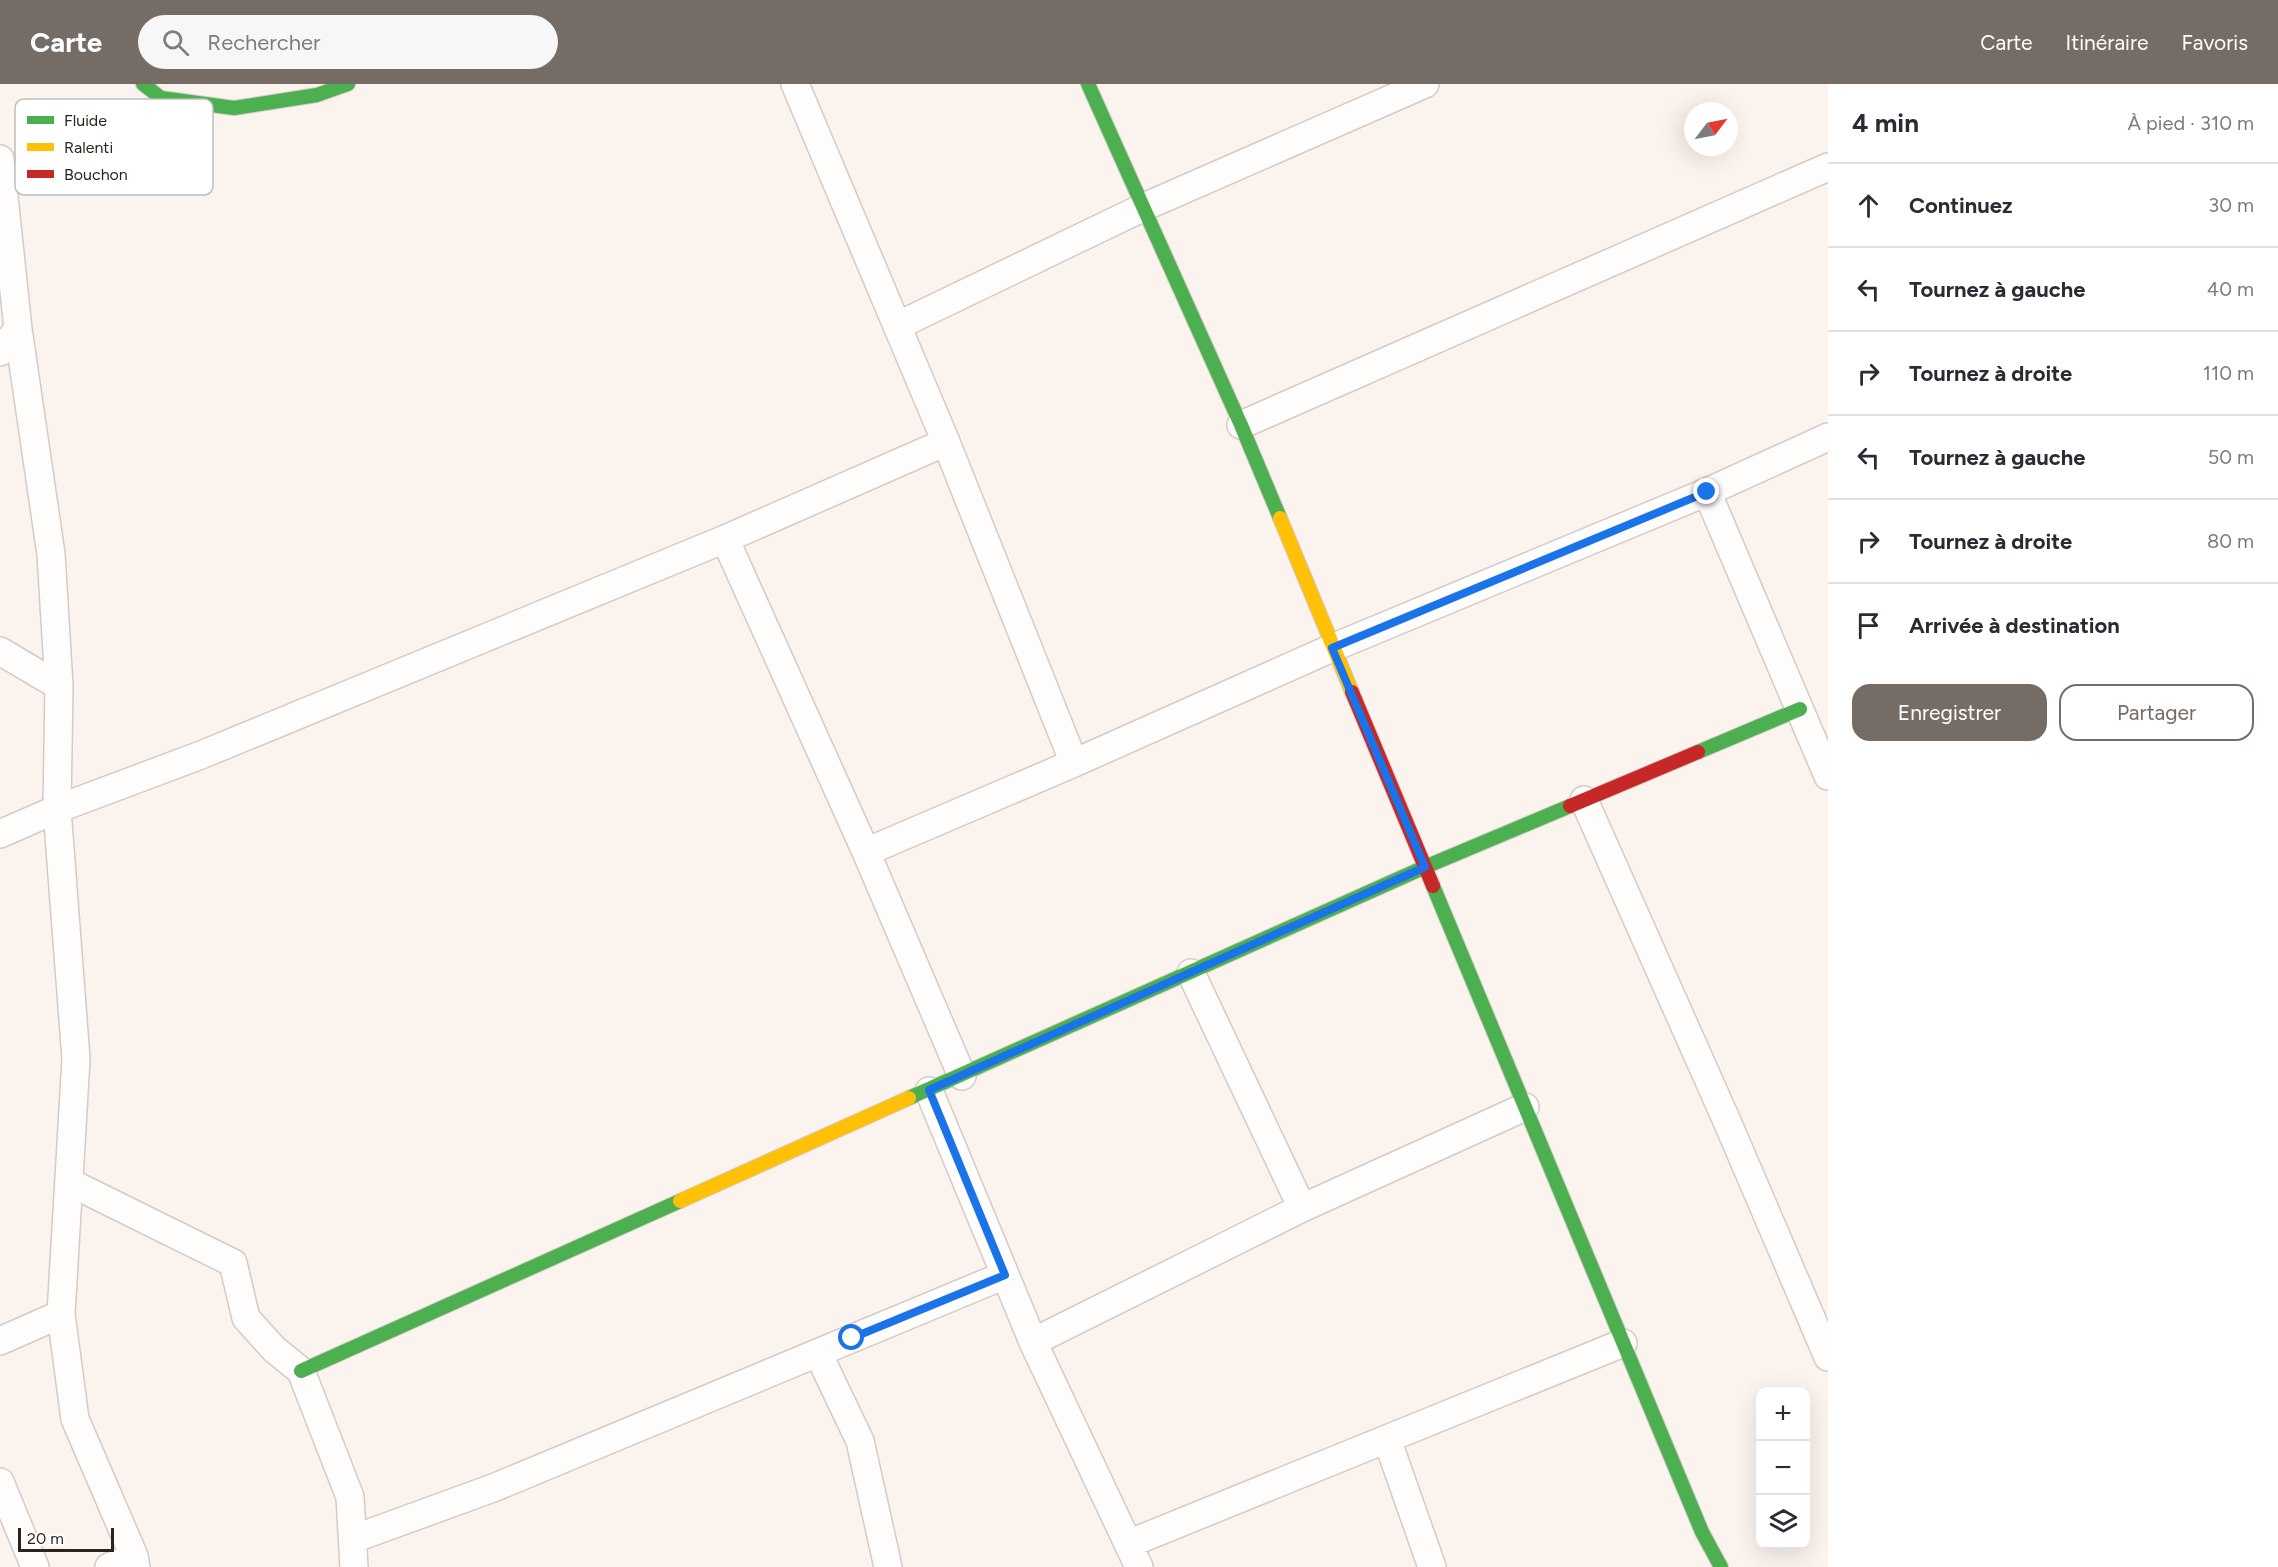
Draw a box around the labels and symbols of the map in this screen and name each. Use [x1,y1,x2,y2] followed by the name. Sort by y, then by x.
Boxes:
[15,99,213,195] legend
[1684,102,1738,156] north arrow
[64,111,107,130] text: Fluide
[64,138,113,157] text: Ralenti
[64,165,128,184] text: Bouchon
[1693,478,1719,504] route end
[838,1324,864,1350] route start
[18,1525,114,1552] scale bar

